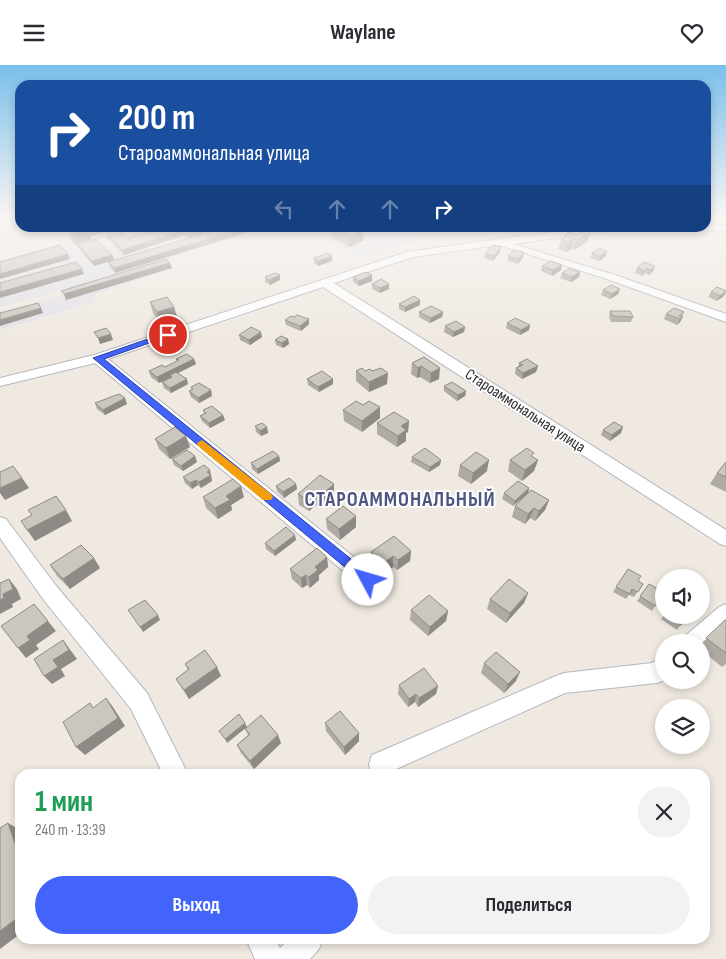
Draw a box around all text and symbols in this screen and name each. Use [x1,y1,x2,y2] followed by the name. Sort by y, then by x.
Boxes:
[20,19,48,47] icon: menu
[330,19,396,46] text: Waylane
[678,19,706,47] icon: heart
[118,97,195,140] text: 200 m
[35,100,100,165] icon: right
[118,140,310,167] text: Староаммональная улица
[270,195,298,223] icon: left
[323,195,351,223] icon: ahead
[376,195,404,223] icon: ahead
[429,195,457,223] icon: right
[147,314,189,356] pin
[154,321,182,349] icon: arrive
[461,365,589,457] street label: Староаммональная улица
[304,487,496,512] district label: СТАРОАММОНАЛЬНЫЙ
[341,553,393,605] position arrow
[655,569,710,754] map controls
[655,569,710,624] button: sound
[655,634,710,689] button: search
[655,699,710,754] button: layers
[35,784,93,820] text: 1 мин
[638,786,690,838] button: close
[35,821,106,840] text: 240 m · 13:39
[35,876,358,934] button: Выход
[368,876,690,934] button: Поделиться

